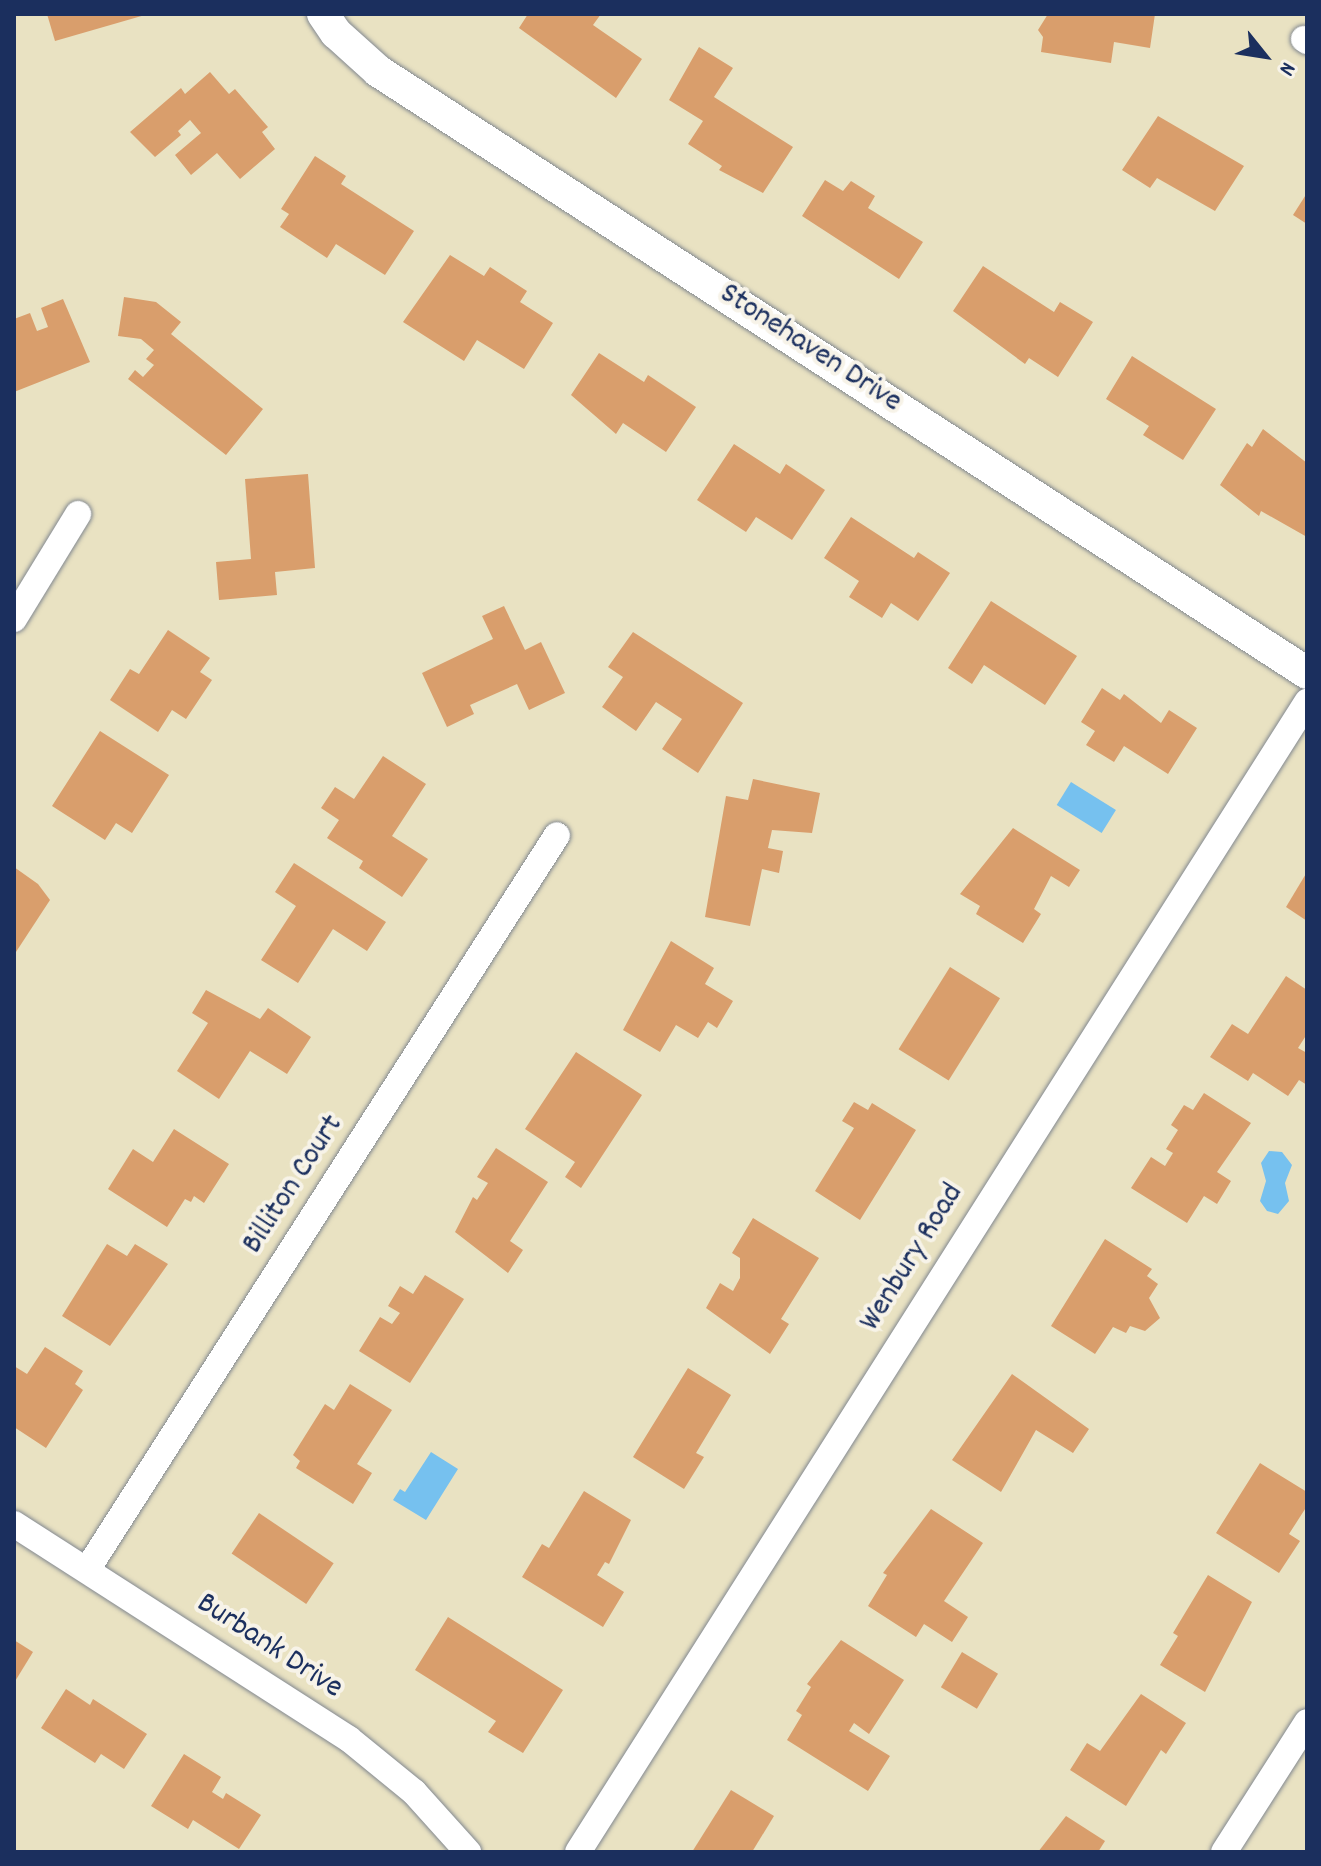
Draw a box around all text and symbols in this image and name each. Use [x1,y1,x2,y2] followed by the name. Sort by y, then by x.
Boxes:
[1225,16,1305,96] north arrow
[1270,56,1302,81] text: N
[712,276,908,422] street label: Stonehaven Drive
[235,1108,353,1262] street label: Billiton Court
[853,1177,973,1339] street label: Wenbury Road
[189,1586,349,1708] street label: Burbank Drive

